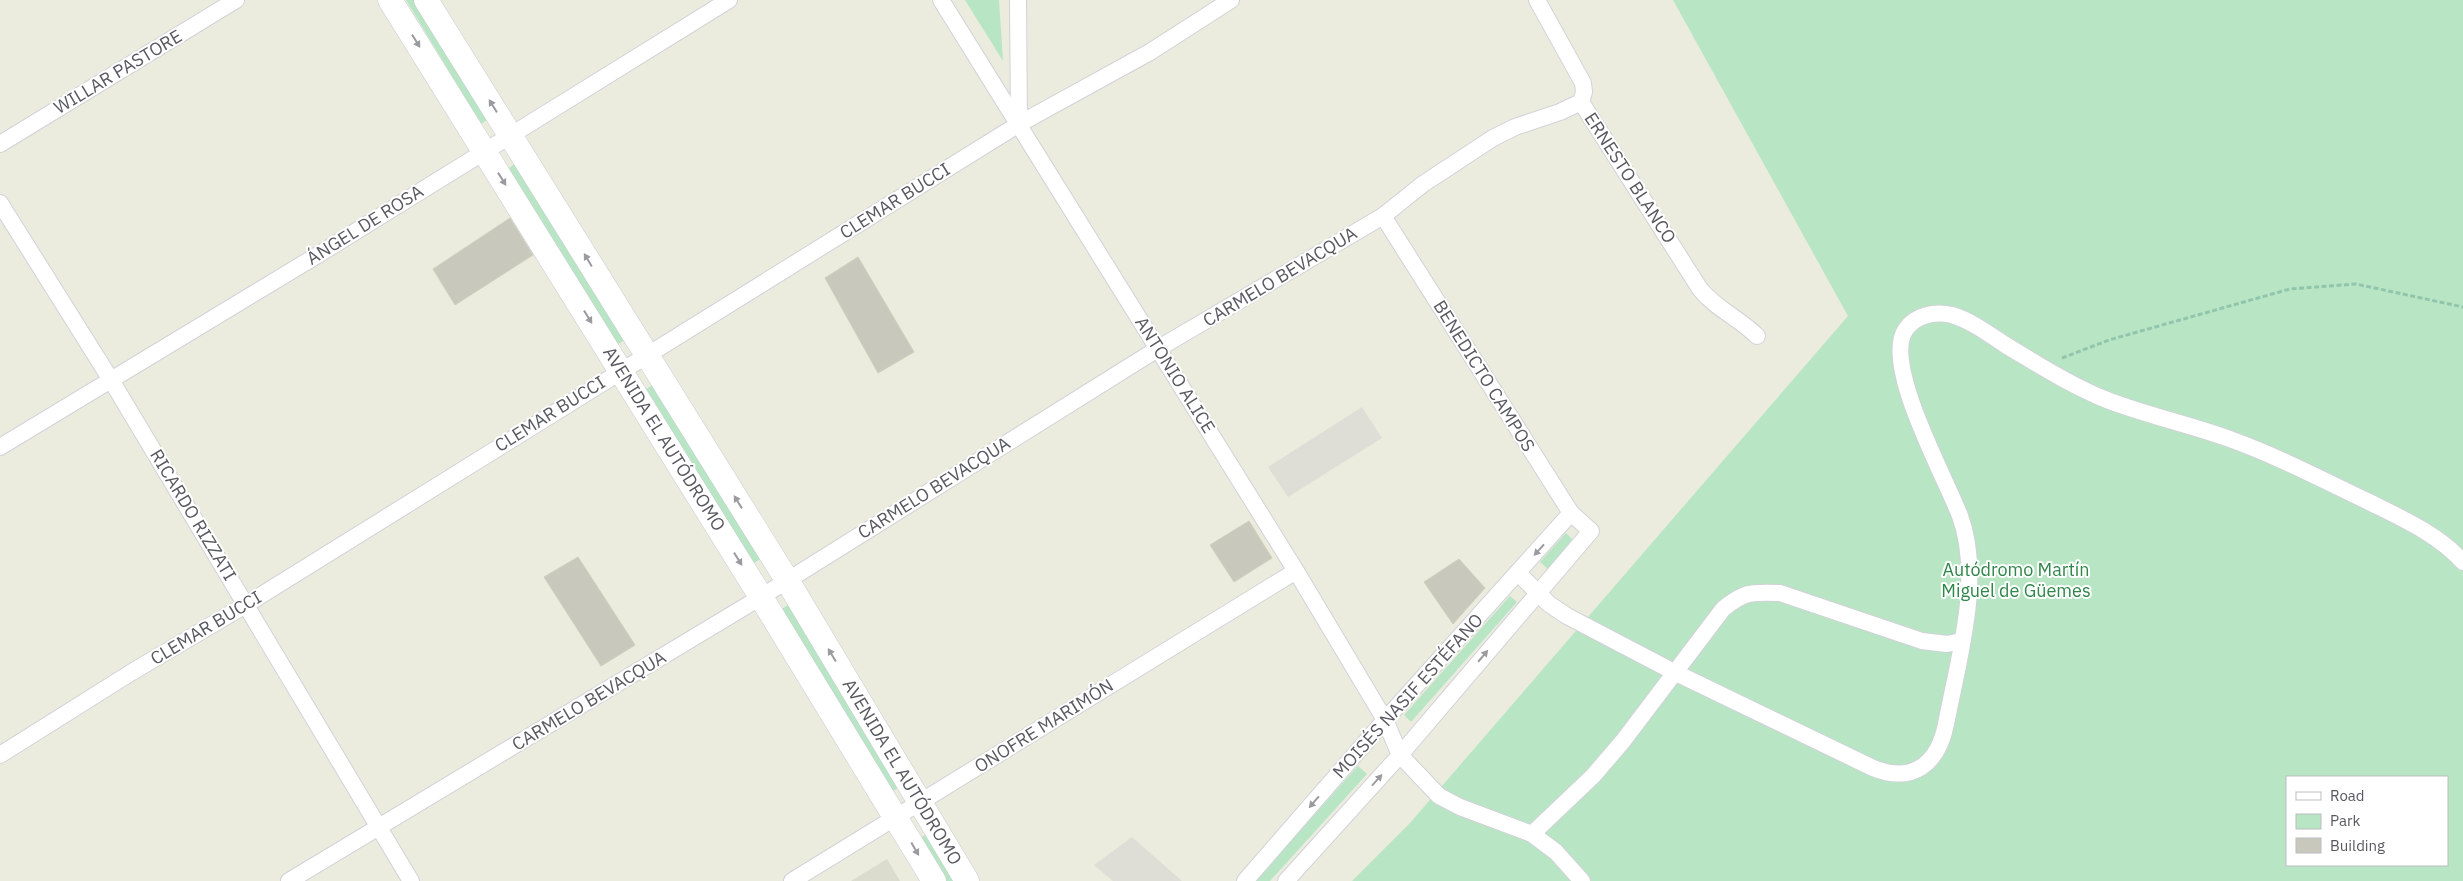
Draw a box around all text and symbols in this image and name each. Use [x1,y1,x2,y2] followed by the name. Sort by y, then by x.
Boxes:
[49,24,186,119] street label: WILLAR PASTORE
[412,35,421,48] one-way arrow
[489,100,498,113] one-way arrow
[1580,108,1681,248] street label: ERNESTO BLANCO
[835,157,954,244] street label: CLEMAR BUCCI
[497,173,507,186] one-way arrow
[302,179,428,270] street label: ÁNGEL DE ROSA
[1199,221,1361,332] street label: CARMELO BEVACQUA
[583,253,592,266] one-way arrow
[1428,296,1540,456] street label: BENEDICTO CAMPOS
[583,311,592,324] one-way arrow
[1130,312,1220,437] street label: ANTONIO ALICE
[598,342,731,535] street label: AVENIDA EL AUTÓDROMO
[490,370,609,457] street label: CLEMAR BUCCI
[853,431,1015,544] street label: CARMELO BEVACQUA
[145,445,242,585] street label: RICARDO RIZZATI
[733,495,742,508] one-way arrow
[1533,543,1545,555] one-way arrow
[734,553,743,566] one-way arrow
[1941,558,2091,602] park label: Autódromo Martín Miguel de Güemes
[146,585,266,670] street label: CLEMAR BUCCI
[1327,608,1488,783] street label: MOISÉS NASIF ESTÉFANO
[508,645,670,756] street label: CARMELO BEVACQUA
[827,649,836,662] one-way arrow
[1477,650,1488,663] one-way arrow
[838,674,967,869] street label: AVENIDA EL AUTÓDROMO
[970,674,1117,778] street label: ONOFRE MARIMÓN
[1371,774,1383,786] one-way arrow
[2286,776,2448,866] legend
[2330,786,2365,805] text: Road
[1309,795,1320,808] one-way arrow
[2330,811,2360,830] text: Park
[2330,836,2385,855] text: Building
[910,843,919,856] one-way arrow

